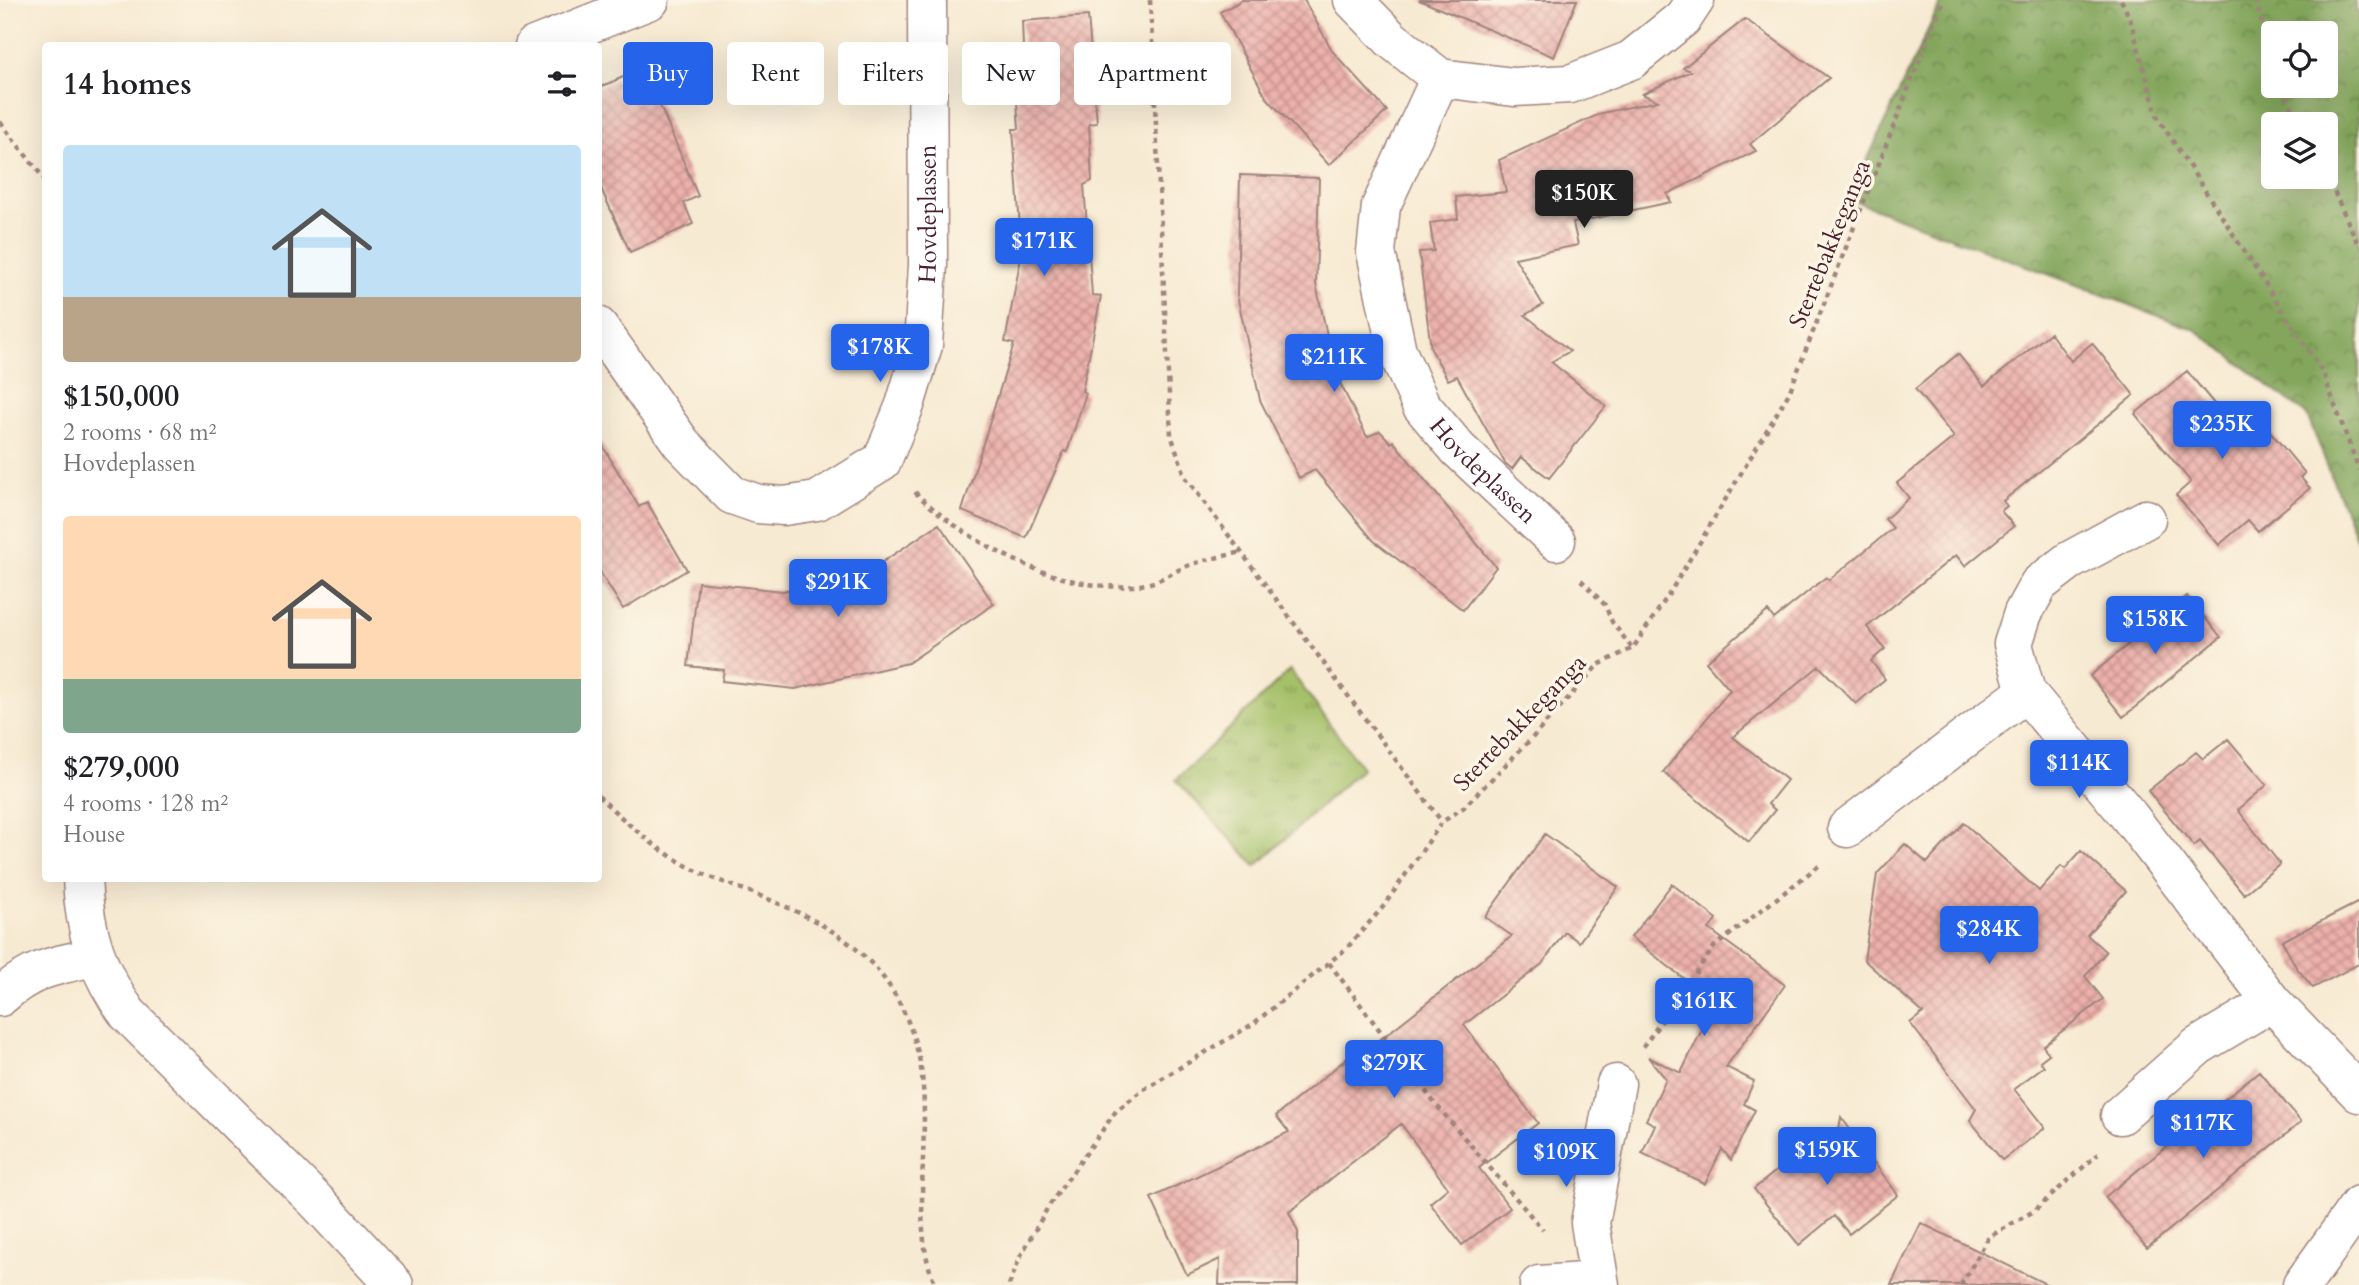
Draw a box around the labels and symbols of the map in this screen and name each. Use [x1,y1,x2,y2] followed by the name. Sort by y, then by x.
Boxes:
[910,144,945,284] street label: Hovdeplassen
[1781,154,1879,333] street label: Stertebakkeganga
[1535,170,1633,230] pin: $150K
[995,218,1093,278] pin: $171K
[831,324,929,384] pin: $178K
[1285,334,1383,394] pin: $211K
[2173,402,2271,461] pin: $235K
[1422,411,1544,531] street label: Hovdeplassen
[789,560,887,619] pin: $291K
[2106,596,2204,656] pin: $158K
[1446,647,1594,799] street label: Stertebakkeganga
[2030,740,2128,800] pin: $114K
[1940,906,2038,966] pin: $284K
[1655,978,1753,1038] pin: $161K
[1345,1040,1443,1100] pin: $279K
[2154,1100,2252,1160] pin: $117K
[1778,1128,1876,1187] pin: $159K
[1517,1130,1615,1189] pin: $109K

